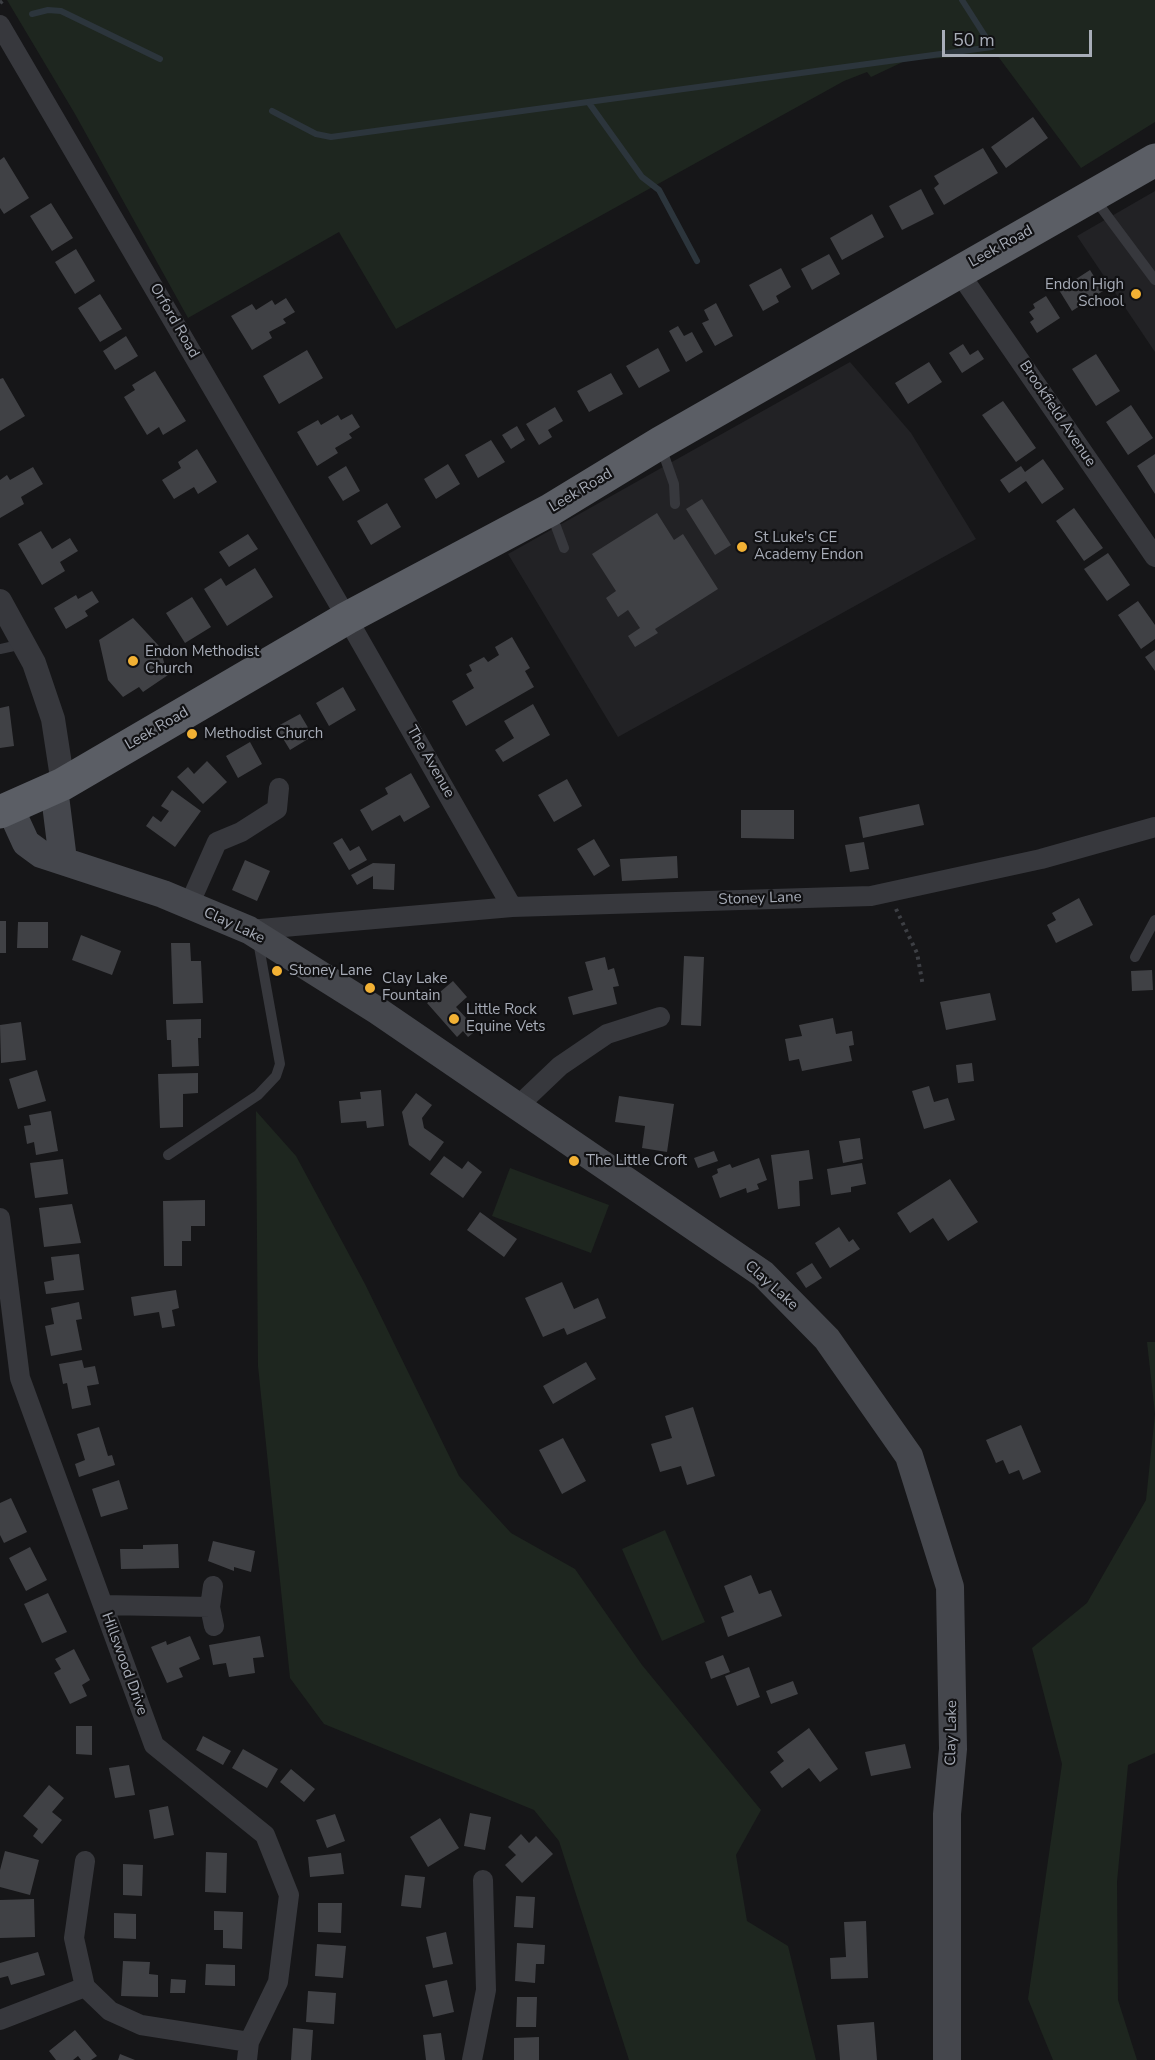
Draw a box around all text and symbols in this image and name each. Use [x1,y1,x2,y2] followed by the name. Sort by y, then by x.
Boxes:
[945,18,1095,56] scale bar
[953,28,995,52] text: 50 m
[966,222,1036,272] street label: Leek Road
[1045,276,1124,311] place label: Endon High School
[145,280,203,362] street label: Orford Road
[1129,287,1143,301] marker: Endon High School
[1015,358,1099,470] street label: Brookfield Avenue
[546,465,616,517] street label: Leek Road
[754,529,864,564] place label: St Luke's CE Academy Endon
[735,540,749,554] marker: St Luke's CE Academy Endon
[145,643,259,678] place label: Endon Methodist Church
[126,654,140,668] marker: Endon Methodist Church
[122,704,192,754] street label: Leek Road
[402,723,458,801] street label: The Avenue
[204,725,323,743] place label: Methodist Church
[185,727,199,741] marker: Methodist Church
[718,889,802,909] street label: Stoney Lane
[201,904,267,948] street label: Clay Lake
[289,962,372,980] place label: Stoney Lane
[270,964,284,978] marker: Stoney Lane
[382,970,447,1005] place label: Clay Lake Fountain
[363,981,377,995] marker: Clay Lake Fountain
[466,1001,546,1036] place label: Little Rock Equine Vets
[447,1012,461,1026] marker: Little Rock Equine Vets
[586,1152,687,1170] place label: The Little Croft
[567,1154,581,1168] marker: The Little Croft
[741,1257,801,1315] street label: Clay Lake
[97,1610,151,1718] street label: Hillswood Drive
[942,1700,962,1766] street label: Clay Lake

